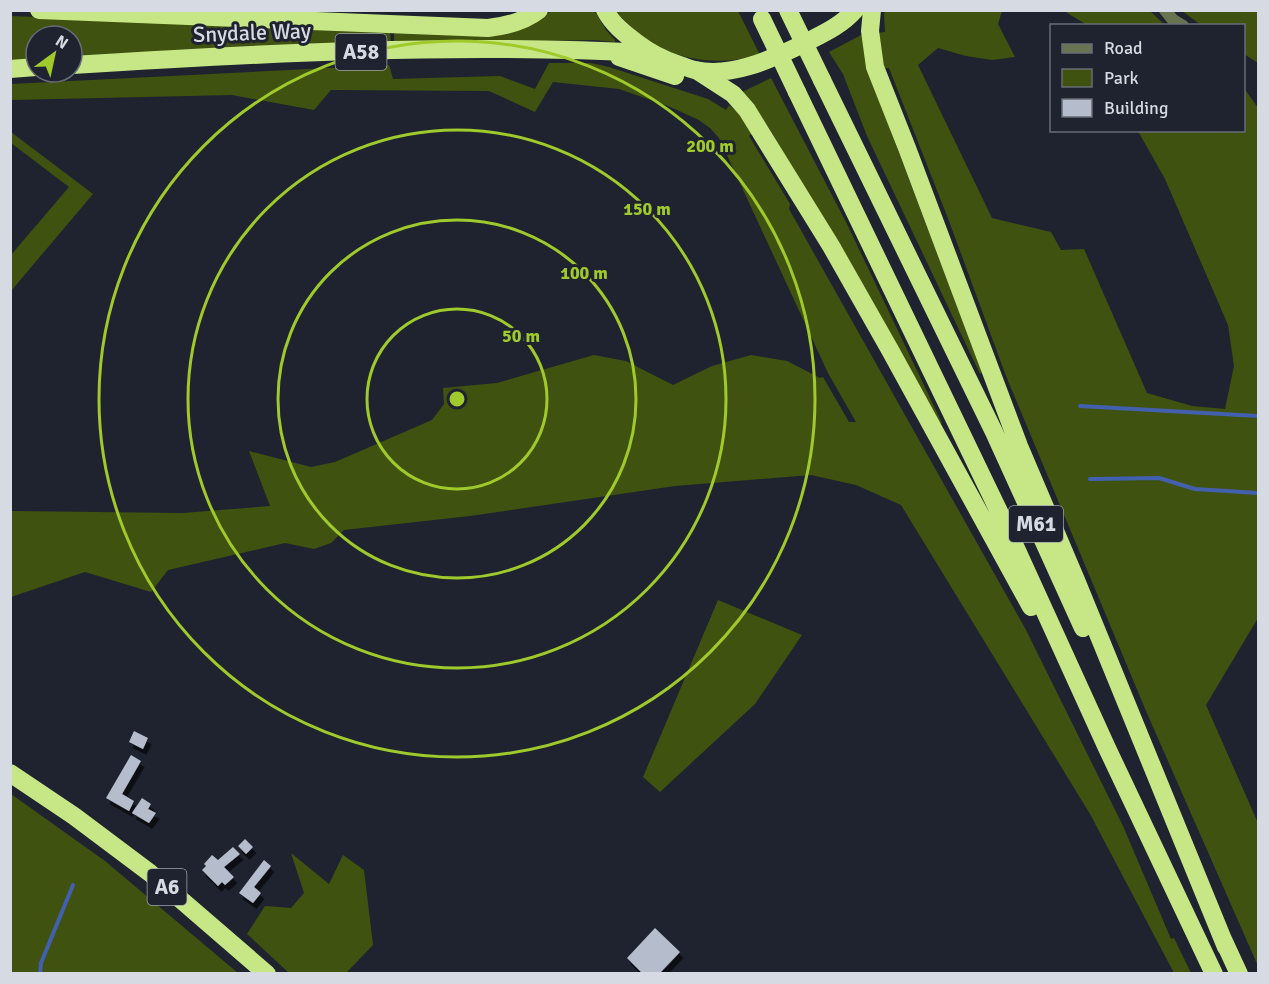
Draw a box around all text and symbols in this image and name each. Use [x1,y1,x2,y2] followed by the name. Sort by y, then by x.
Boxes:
[193,17,312,48] street label: Snydale Way
[24,24,84,84] north arrow
[1050,24,1245,132] legend
[52,31,72,54] text: N
[336,34,386,70] road number: A58
[1104,37,1143,59] text: Road
[1104,67,1139,89] text: Park
[1104,97,1168,119] text: Building
[686,135,734,157] text: 200 m
[623,198,671,220] text: 150 m
[560,262,608,284] text: 100 m
[502,325,540,347] text: 50 m
[447,389,467,409] centre of rings
[1009,506,1063,542] road number: M61
[148,869,186,905] road number: A6

